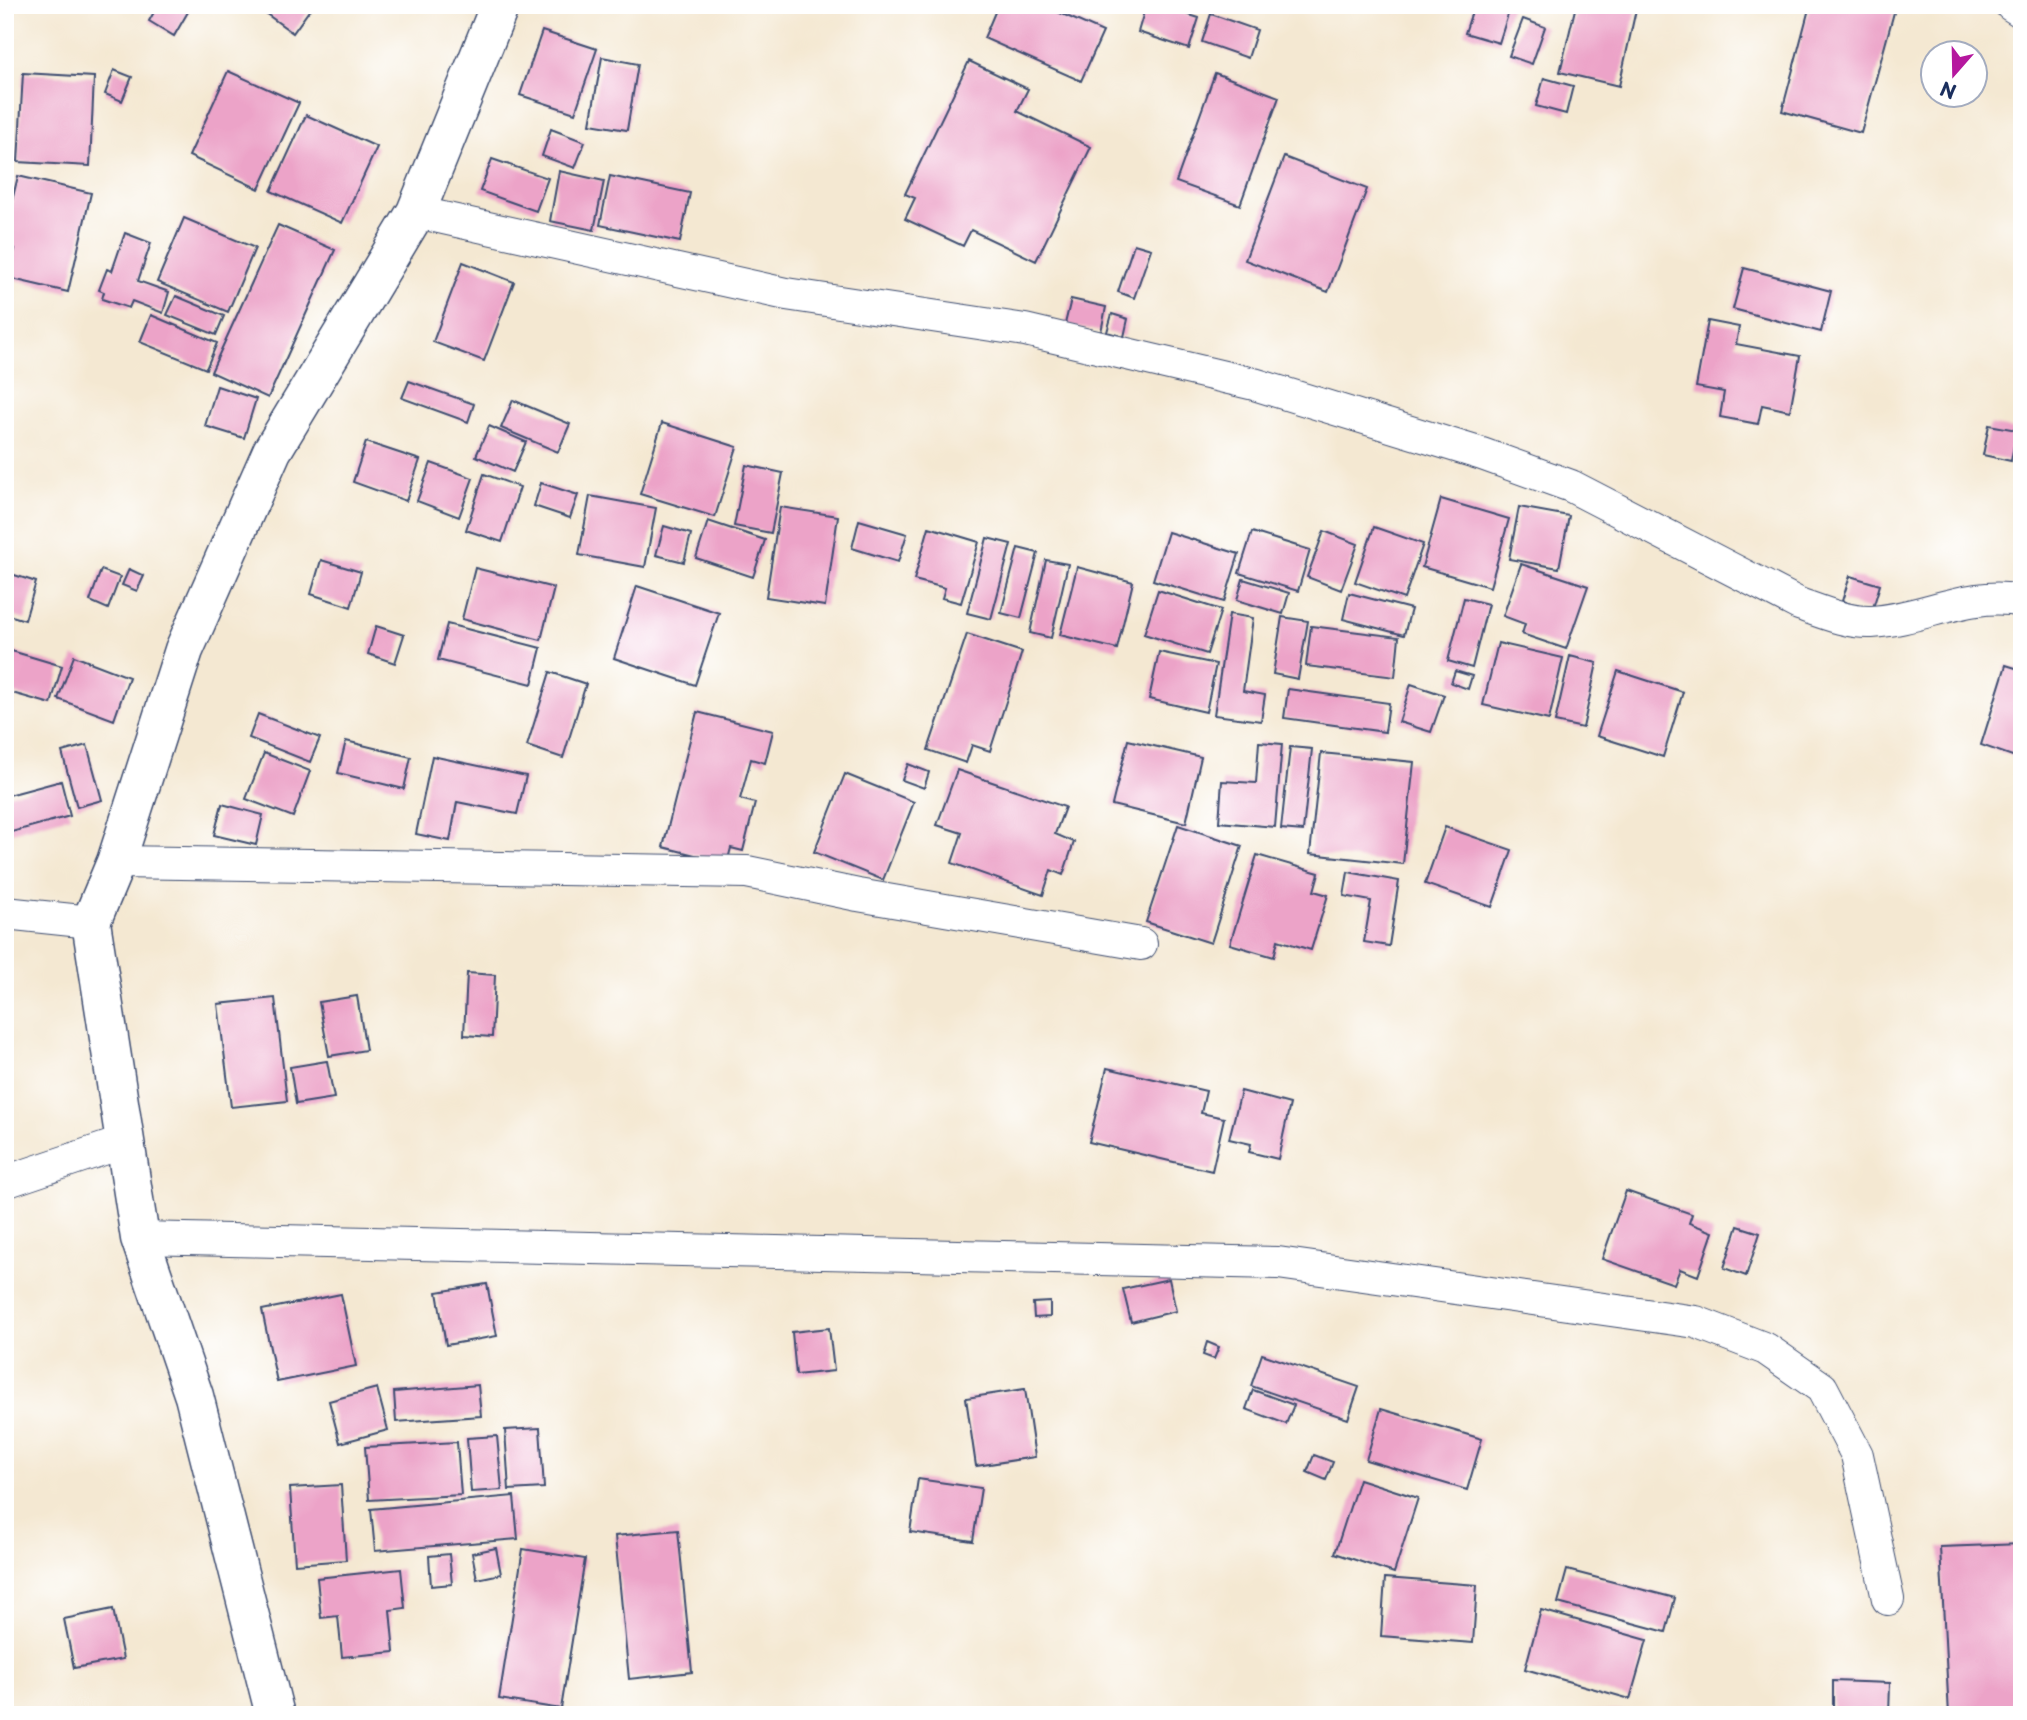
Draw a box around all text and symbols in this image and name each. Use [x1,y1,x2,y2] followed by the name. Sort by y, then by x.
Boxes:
[1918,38,1988,108] north arrow
[1936,75,1960,107] text: N

